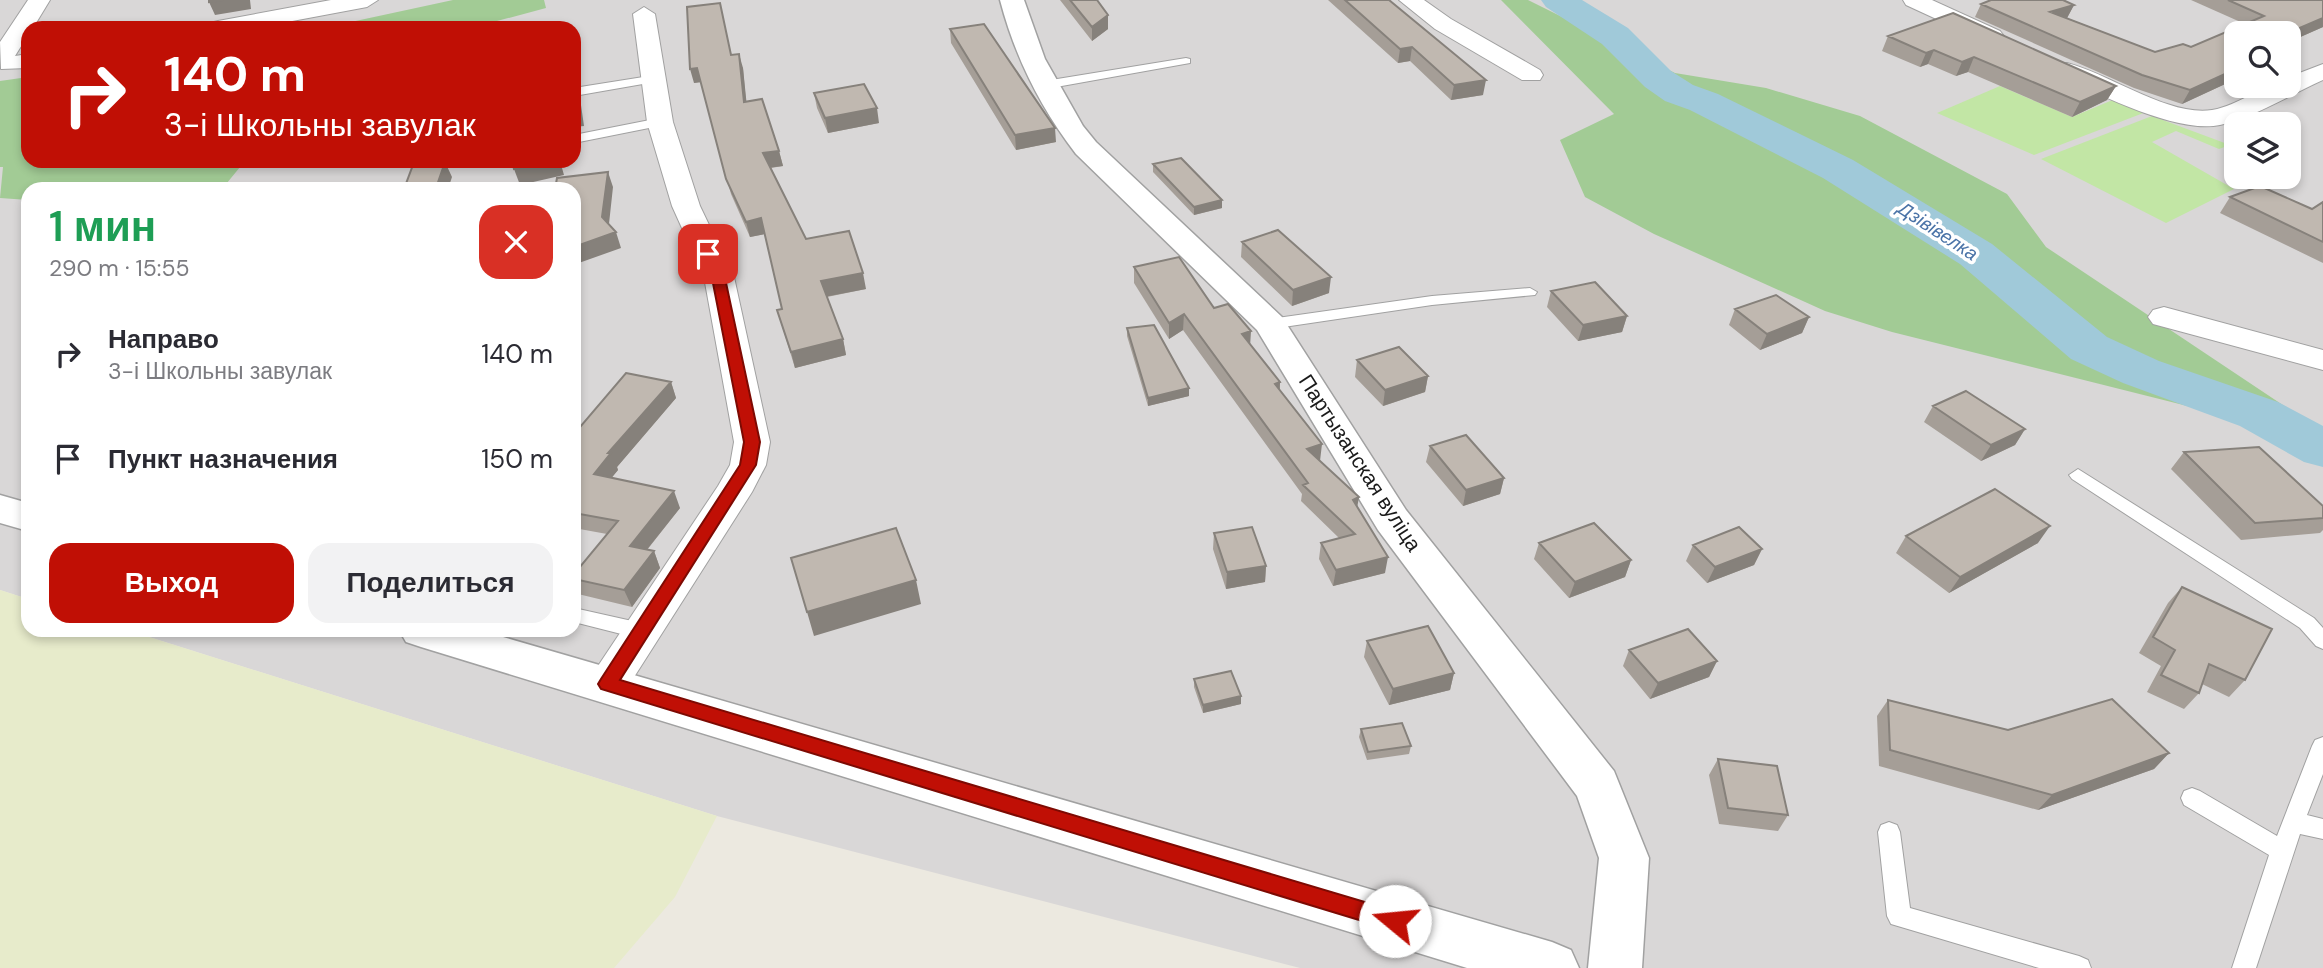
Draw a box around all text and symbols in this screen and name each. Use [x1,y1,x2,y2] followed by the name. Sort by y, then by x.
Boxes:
[2224,21,2301,189] map controls
[2224,21,2301,98] button: search
[164,42,306,106] text: 140 m
[49,49,140,140] icon: right
[164,104,476,146] text: 3-і Школьны завулак
[2224,112,2301,189] button: layers
[1891,195,1983,266] water label: Дзівівелка
[49,199,156,254] text: 1 мин
[479,205,553,279] button: close
[678,224,738,284] pin
[689,235,727,273] icon: arrive
[49,253,190,283] text: 290 m · 15:55
[108,322,219,356] text: Направо
[49,335,87,373] icon: right
[481,337,553,371] text: 140 m
[108,356,332,386] text: 3-і Школьны завулак
[1292,369,1428,557] street label: Партызанская вуліца
[49,440,87,478] icon: arrive
[108,442,338,476] text: Пункт назначения
[481,442,553,476] text: 150 m
[49,543,294,623] button: Выход
[308,543,553,623] button: Поделиться
[1358,884,1432,958] position arrow

